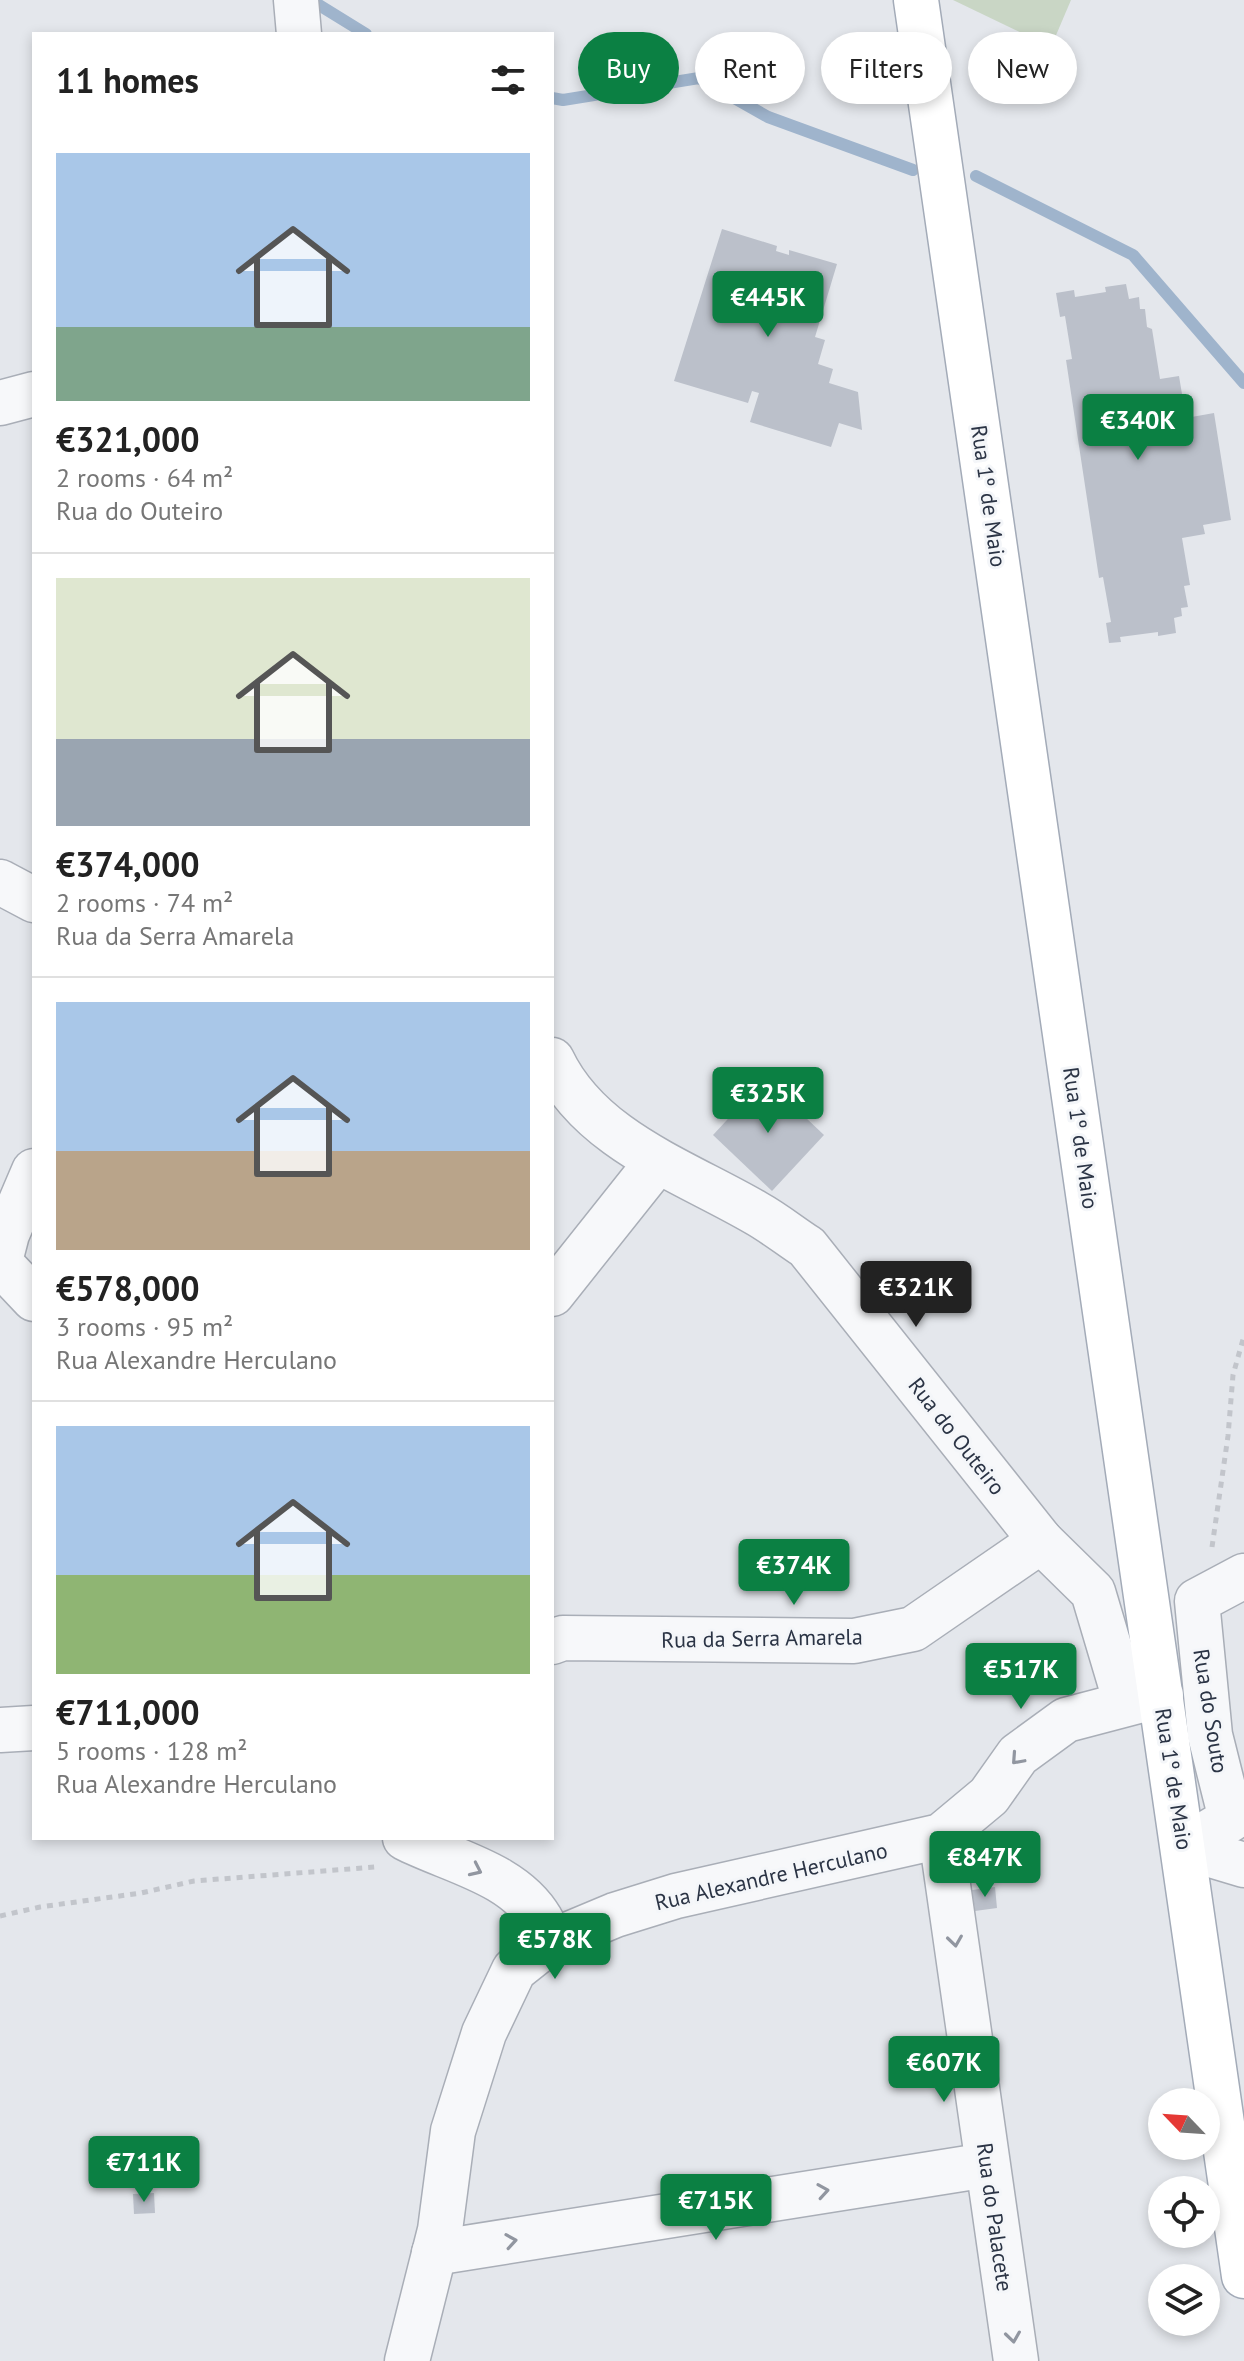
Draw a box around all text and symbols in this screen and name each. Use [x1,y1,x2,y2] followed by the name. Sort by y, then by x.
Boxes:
[578,32,679,104] chip: Buy
[695,32,805,104] chip: Rent
[821,32,952,104] chip: Filters
[968,32,1077,104] chip: New
[56,58,199,102] text: 11 homes
[486,58,530,102] icon: filters
[221,205,365,349] icon: home
[712,271,824,339] pin: €445K
[730,280,806,313] text: €445K
[1082,394,1194,462] pin: €340K
[1100,403,1176,436] text: €340K
[56,417,200,461] text: €321,000
[965,423,1013,569] street label: Rua 1º de Maio
[56,461,233,494] text: 2 rooms · 64 m²
[56,494,223,527] text: Rua do Outeiro
[221,630,365,774] icon: home
[56,842,200,886] text: €374,000
[56,886,233,919] text: 2 rooms · 74 m²
[56,919,294,952] text: Rua da Serra Amarela
[221,1054,365,1198] icon: home
[1057,1065,1105,1211] street label: Rua 1º de Maio
[712,1067,824,1135] pin: €325K
[730,1076,806,1109] text: €325K
[860,1261,972,1329] pin: €321K
[56,1266,200,1310] text: €578,000
[878,1270,954,1303] text: €321K
[56,1310,233,1343] text: 3 rooms · 95 m²
[56,1343,337,1376] text: Rua Alexandre Herculano
[902,1372,1012,1500] street label: Rua do Outeiro
[221,1478,365,1622] icon: home
[738,1539,850,1607] pin: €374K
[756,1548,832,1581] text: €374K
[661,1622,863,1654] street label: Rua da Serra Amarela
[965,1643,1077,1711] pin: €517K
[1187,1647,1235,1775] street label: Rua do Souto
[983,1652,1059,1685] text: €517K
[56,1690,200,1734] text: €711,000
[1149,1706,1199,1852] street label: Rua 1º de Maio
[56,1734,248,1767] text: 5 rooms · 128 m²
[1012,1750,1027,1765] one-way arrow
[56,1767,337,1800] text: Rua Alexandre Herculano
[929,1831,1041,1899] pin: €847K
[652,1836,890,1916] street label: Rua Alexandre Herculano
[947,1840,1023,1873] text: €847K
[468,1860,482,1876] one-way arrow
[499,1913,611,1981] pin: €578K
[517,1922,593,1955] text: €578K
[946,1934,963,1948] one-way arrow
[888,2036,1000,2104] pin: €607K
[906,2045,982,2078] text: €607K
[1148,2088,1220,2160] north arrow
[1148,2088,1220,2336] map controls
[88,2136,200,2204] pin: €711K
[971,2141,1019,2293] street label: Rua do Palacete
[106,2145,182,2178] text: €711K
[660,2174,772,2242] pin: €715K
[1148,2176,1220,2248] button: locate
[678,2183,754,2216] text: €715K
[816,2183,830,2200] one-way arrow
[504,2233,518,2250] one-way arrow
[1148,2264,1220,2336] button: layers
[1003,2330,1020,2344] one-way arrow

